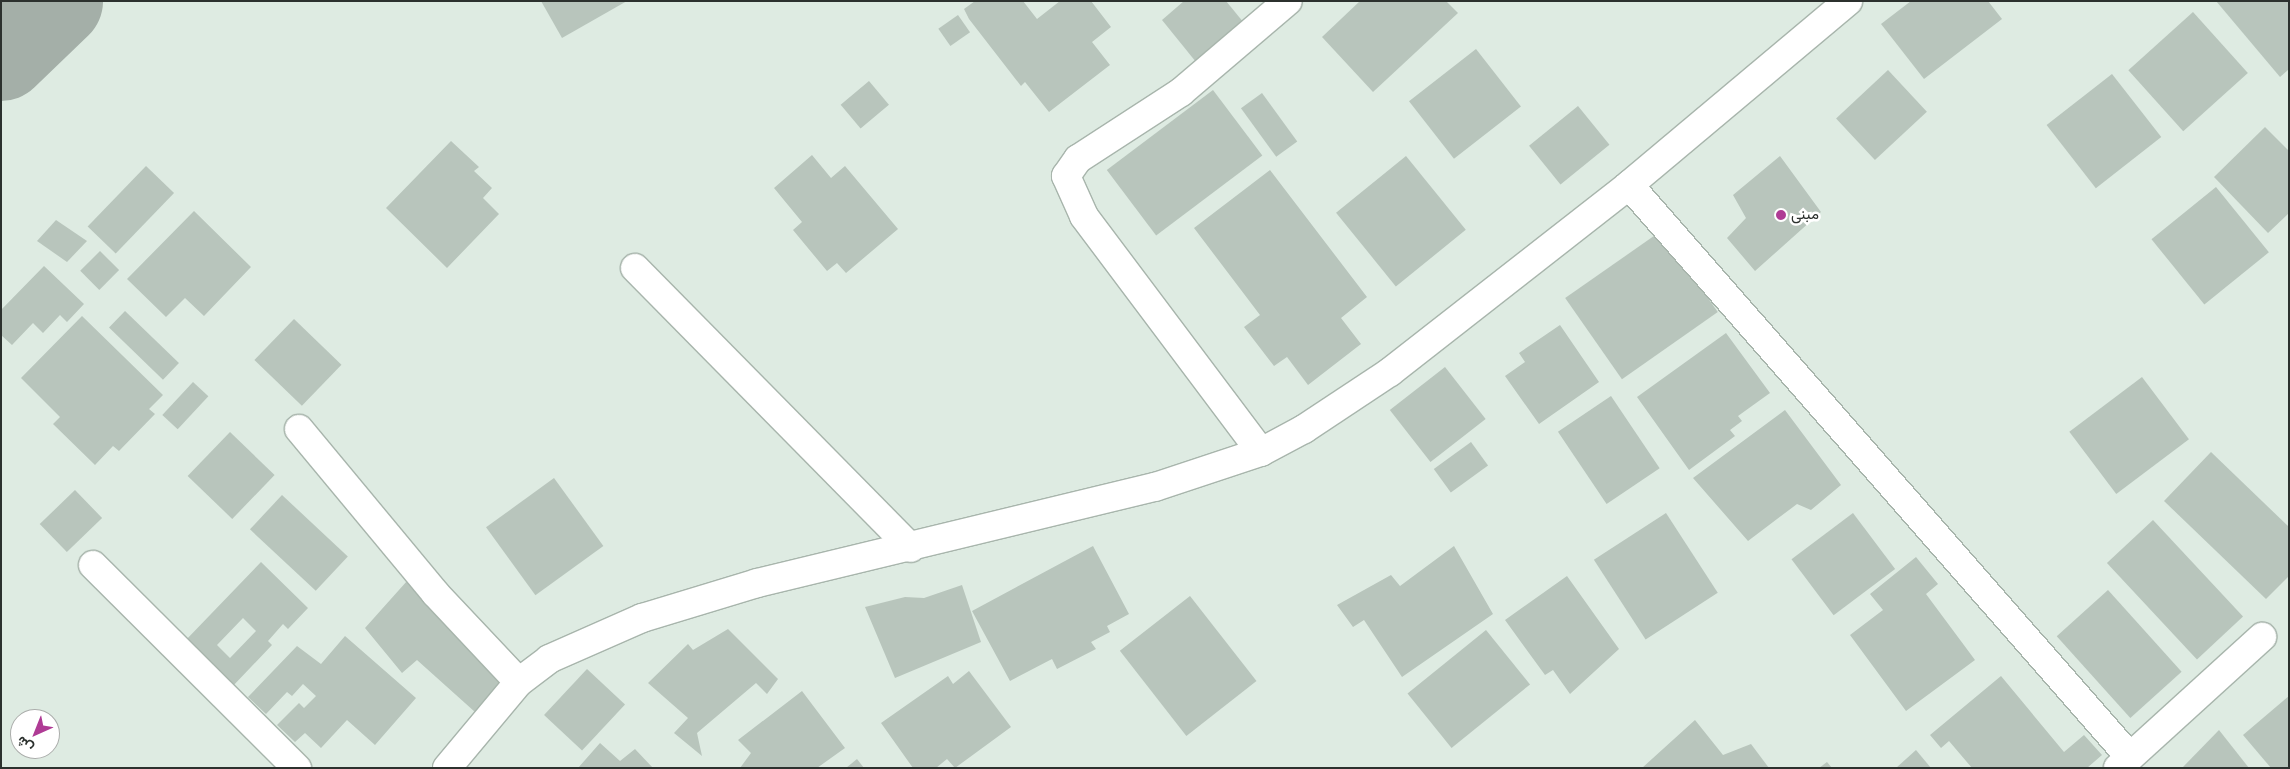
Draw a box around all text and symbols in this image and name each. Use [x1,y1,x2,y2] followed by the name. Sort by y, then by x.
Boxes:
[1791,206,1819,224] place label: مبنى
[1775,209,1787,221] marker: مبنى
[10,709,60,759] north arrow
[12,731,38,757] text: ش

